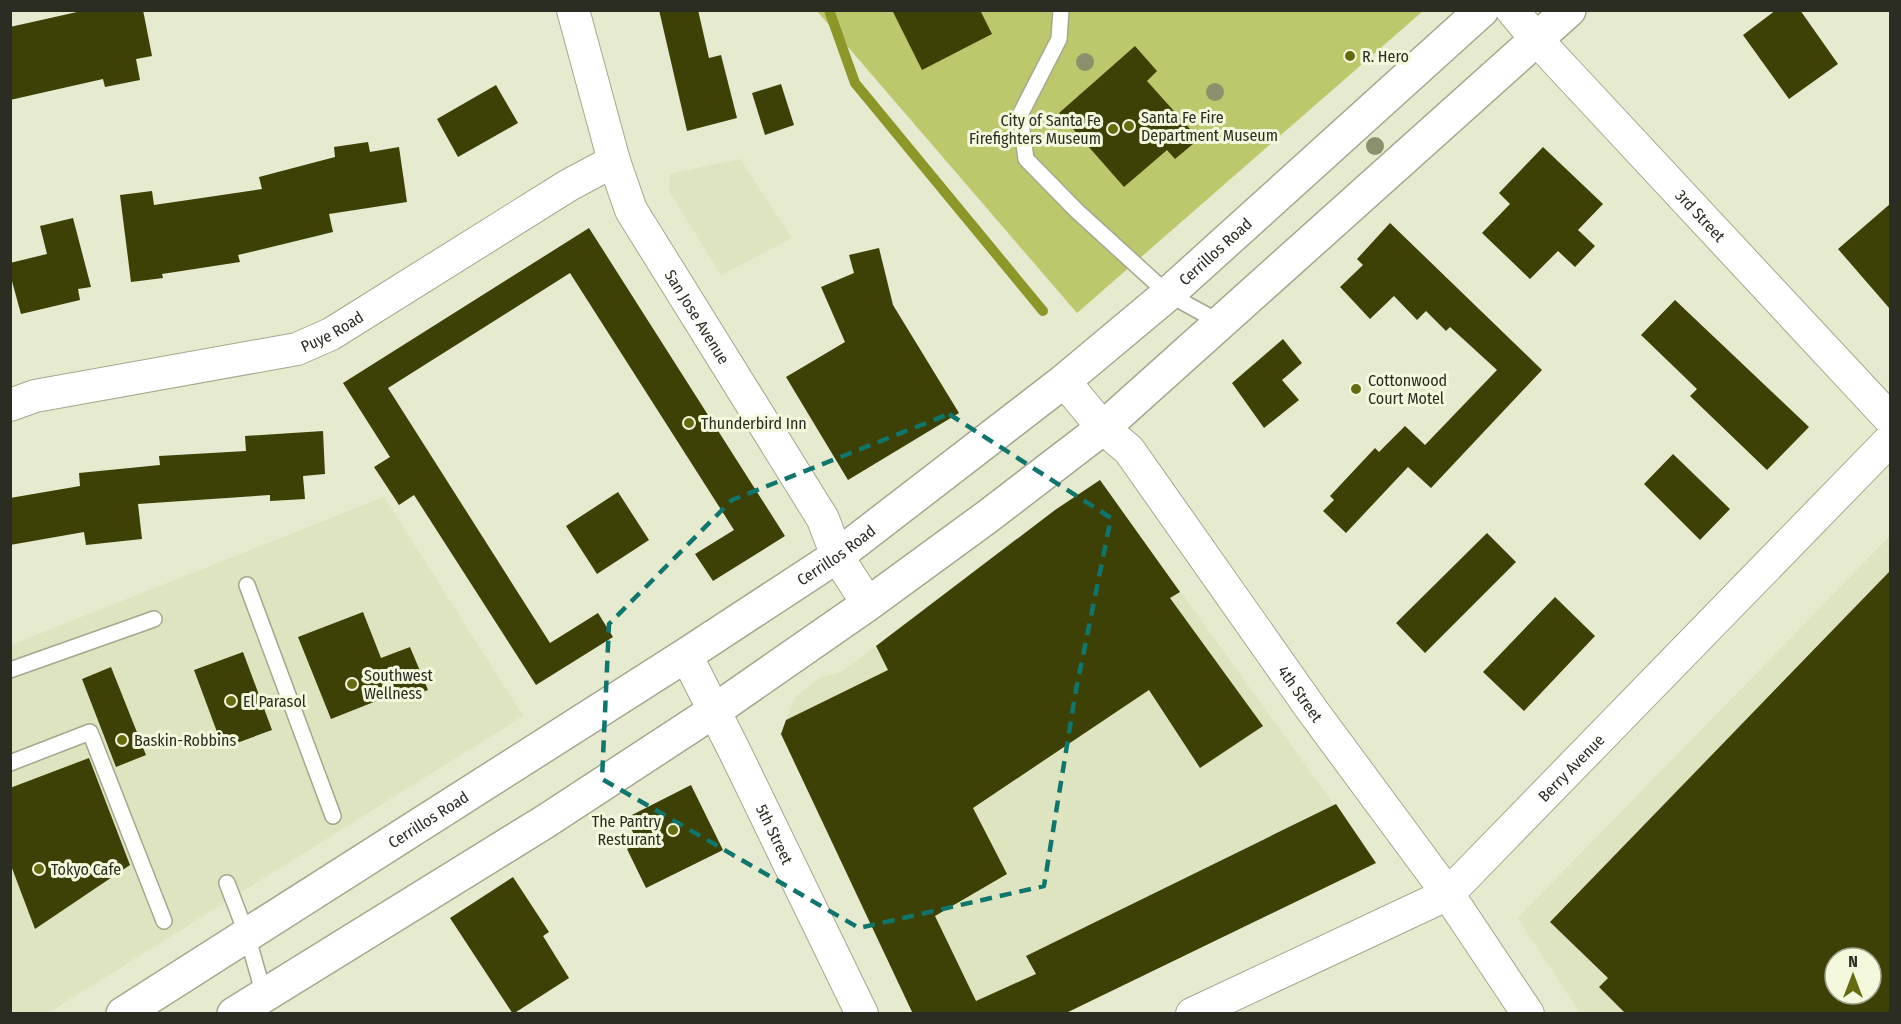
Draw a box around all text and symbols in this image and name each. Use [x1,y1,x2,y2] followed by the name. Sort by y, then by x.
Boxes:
[1362,47,1409,66] place label: R. Hero
[1343,49,1357,63] marker: R. Hero
[1141,108,1278,145] place label: Santa Fe Fire Department Museum
[969,111,1101,148] place label: City of Santa Fe Firefighters Museum
[1122,119,1136,133] marker: Santa Fe Fire Department Museum
[1106,122,1120,136] marker: City of Santa Fe Firefighters Museum
[1672,186,1730,246] street label: 3rd Street
[1175,214,1255,289] street label: Cerrillos Road
[661,266,734,367] street label: San Jose Avenue
[298,307,367,356] street label: Puye Road
[1368,371,1447,408] place label: Cottonwood Court Motel
[1349,382,1363,396] marker: Cottonwood Court Motel
[701,414,807,433] place label: Thunderbird Inn
[682,416,696,430] marker: Thunderbird Inn
[793,521,879,589] street label: Cerrillos Road
[1274,662,1327,726] street label: 4th Street
[364,666,434,703] place label: Southwest Wellness
[345,677,359,691] marker: Southwest Wellness
[243,692,306,711] place label: El Parasol
[224,694,238,708] marker: El Parasol
[1534,730,1608,805] street label: Berry Avenue
[134,731,237,750] place label: Baskin-Robbins
[115,733,129,747] marker: Baskin-Robbins
[385,787,472,852] street label: Cerrillos Road
[752,801,798,868] street label: 5th Street
[592,812,662,849] place label: The Pantry Resturant
[666,823,680,837] marker: The Pantry Resturant
[51,860,121,879] place label: Tokyo Cafe
[32,862,46,876] marker: Tokyo Cafe
[1823,946,1883,1006] north arrow
[1848,952,1858,971] text: N

